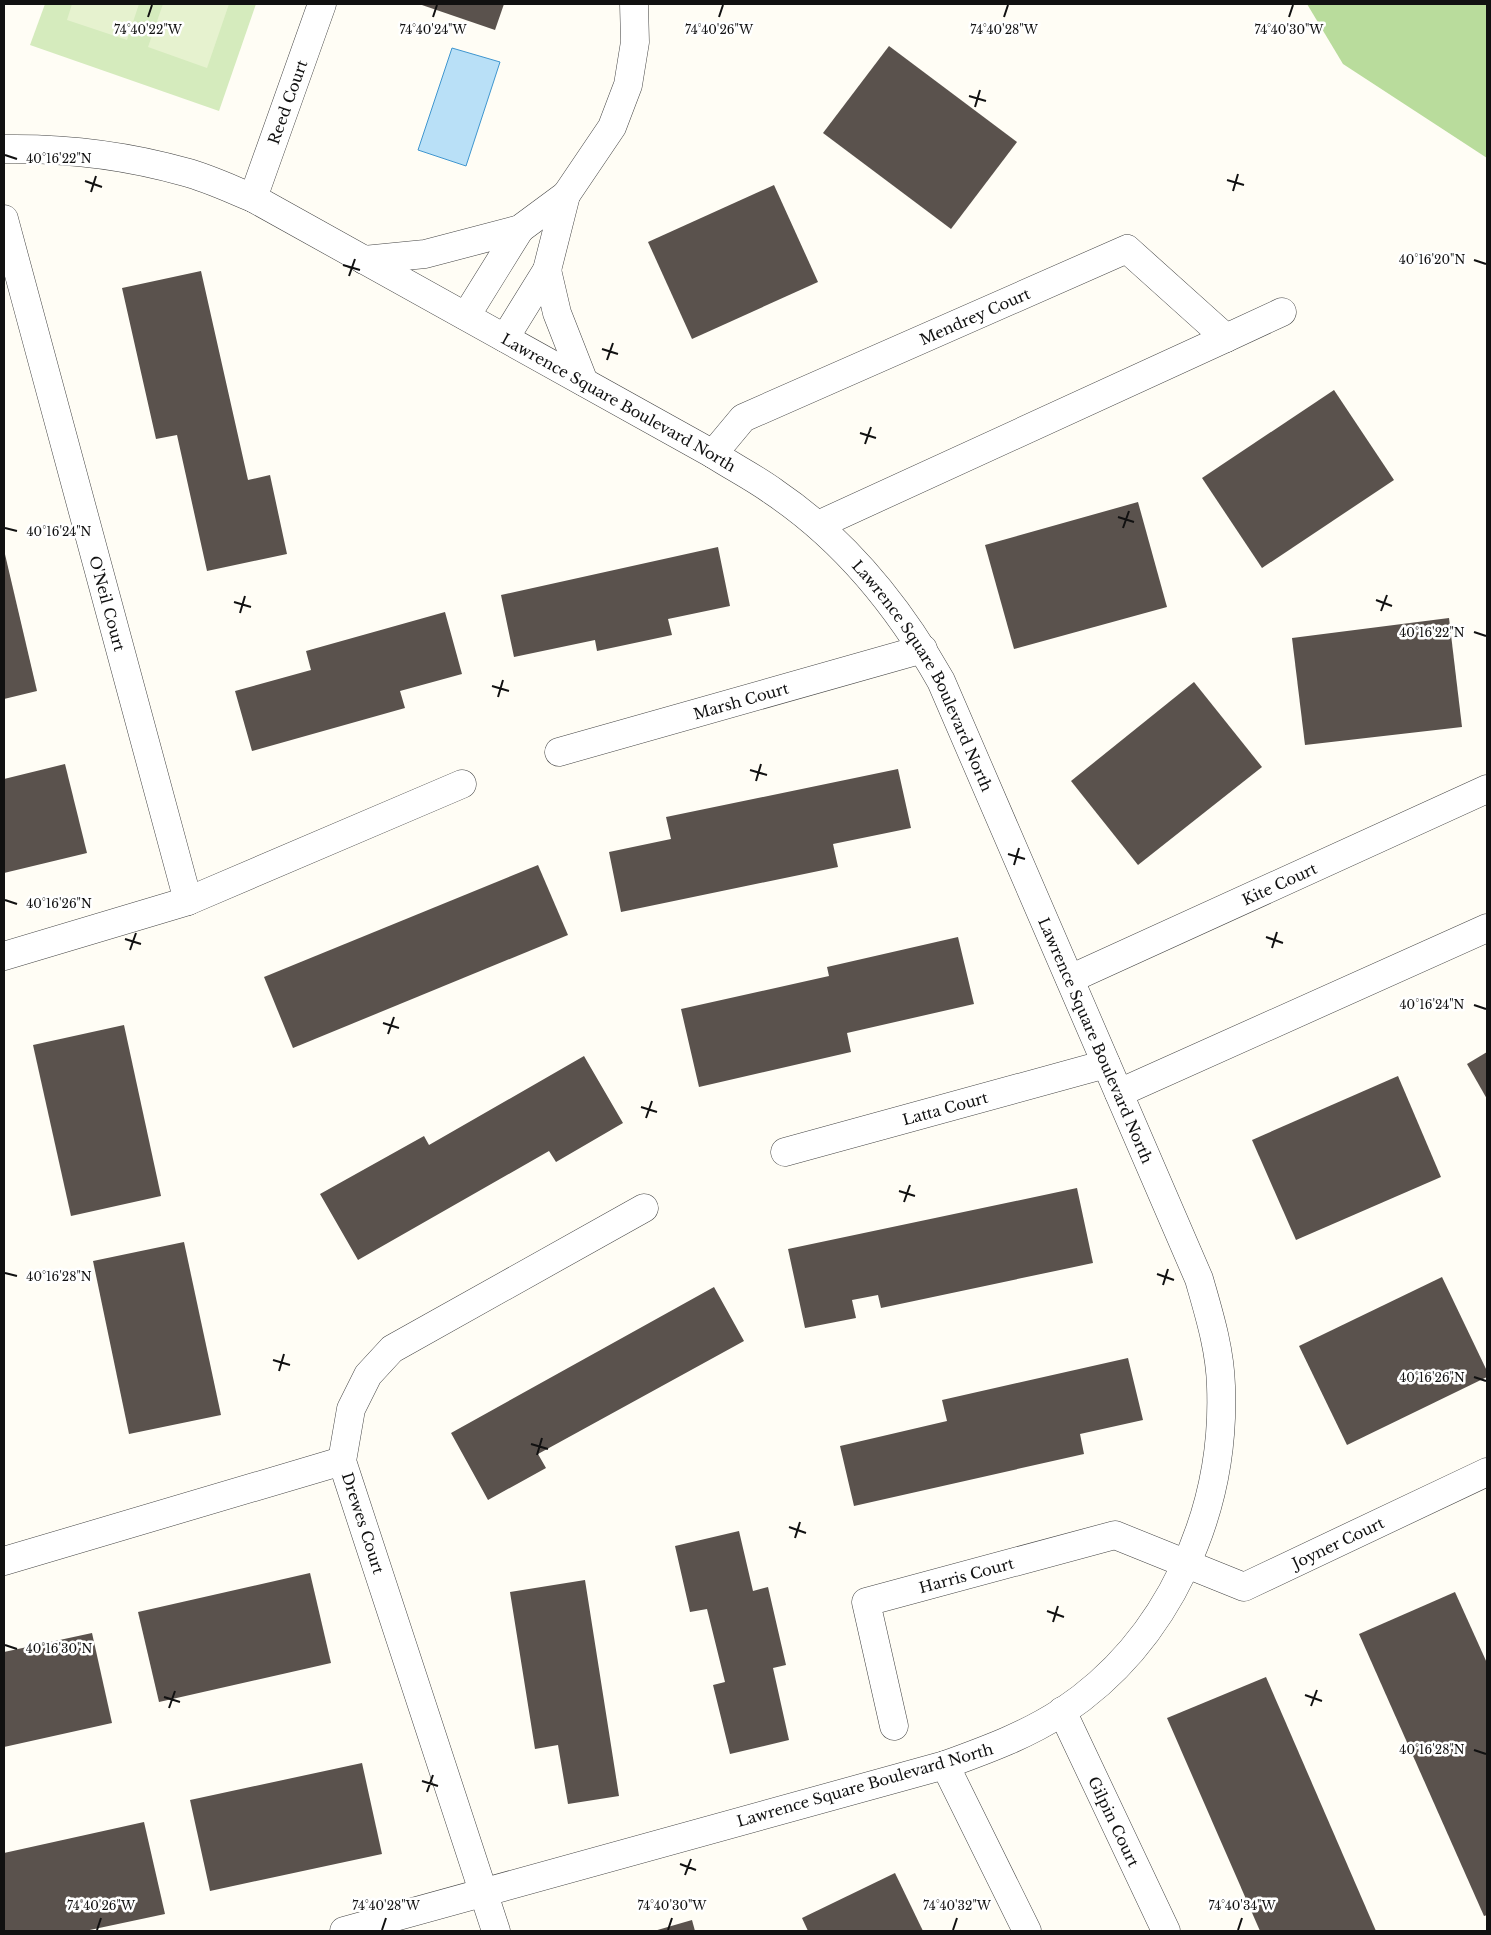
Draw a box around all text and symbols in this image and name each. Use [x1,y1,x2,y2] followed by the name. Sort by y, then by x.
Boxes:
[114,22,183,37] text: 74°40'22"W
[399,22,468,37] text: 74°40'24"W
[685,22,754,37] text: 74°40'26"W
[970,22,1039,37] text: 74°40'28"W
[1254,22,1324,37] text: 74°40'30"W
[263,57,311,147] street label: Reed Court
[26,151,92,166] text: 40°16'22"N
[1399,252,1465,267] text: 40°16'20"N
[917,283,1033,349] street label: Mendrey Court
[498,329,740,475] street label: Lawrence Square Boulevard North
[27,524,92,539] text: 40°16'24"N
[86,553,130,653] street label: O'Neil Court
[848,556,997,794] street label: Lawrence Square Boulevard North
[1399,625,1465,640] text: 40°16'22"N
[691,678,791,723] street label: Marsh Court
[1239,858,1320,909] street label: Kite Court
[26,896,92,911] text: 40°16'26"N
[1035,914,1157,1166] street label: Lawrence Square Boulevard North
[1400,997,1465,1012] text: 40°16'24"N
[900,1087,990,1129] street label: Latta Court
[26,1269,92,1284] text: 40°16'28"N
[1399,1370,1465,1385] text: 40°16'26"N
[338,1470,388,1576] street label: Drewes Court
[1287,1513,1387,1573] street label: Joyner Court
[917,1553,1016,1597] street label: Harris Court
[26,1641,92,1656] text: 40°16'30"N
[735,1739,995,1831] street label: Lawrence Square Boulevard North
[1399,1742,1465,1757] text: 40°16'28"N
[1085,1773,1144,1870] street label: Gilpin Court
[67,1898,136,1913] text: 74°40'26"W
[352,1898,421,1913] text: 74°40'28"W
[637,1898,707,1913] text: 74°40'30"W
[923,1898,992,1913] text: 74°40'32"W
[1208,1898,1277,1913] text: 74°40'34"W

